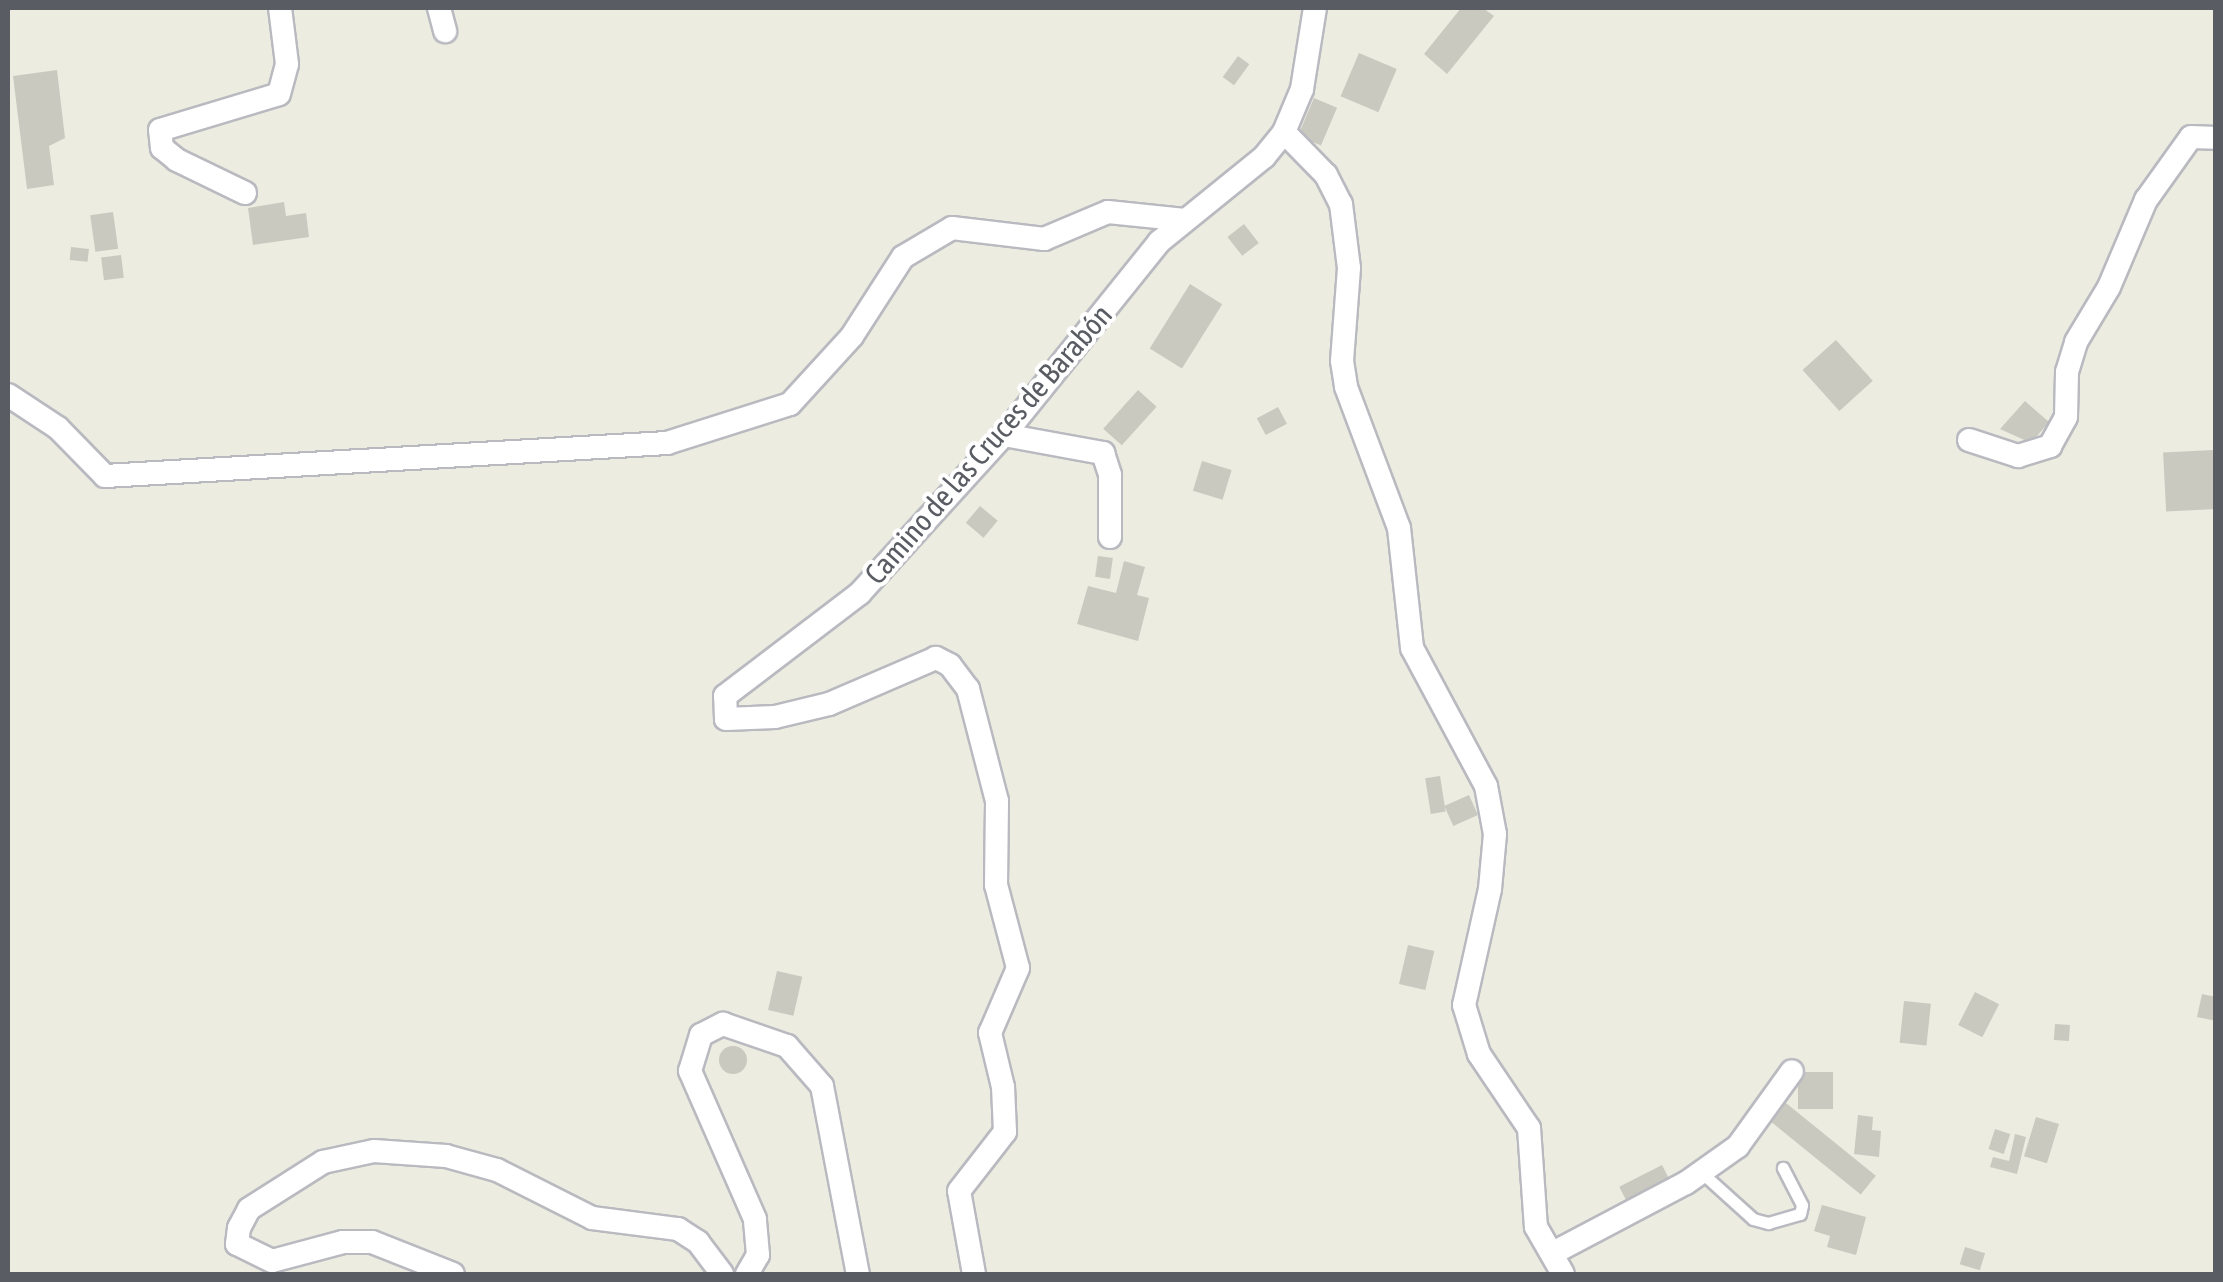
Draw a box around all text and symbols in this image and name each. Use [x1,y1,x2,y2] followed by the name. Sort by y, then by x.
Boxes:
[857,297,1119,591] street label: Camino de las Cruces de Barabón

